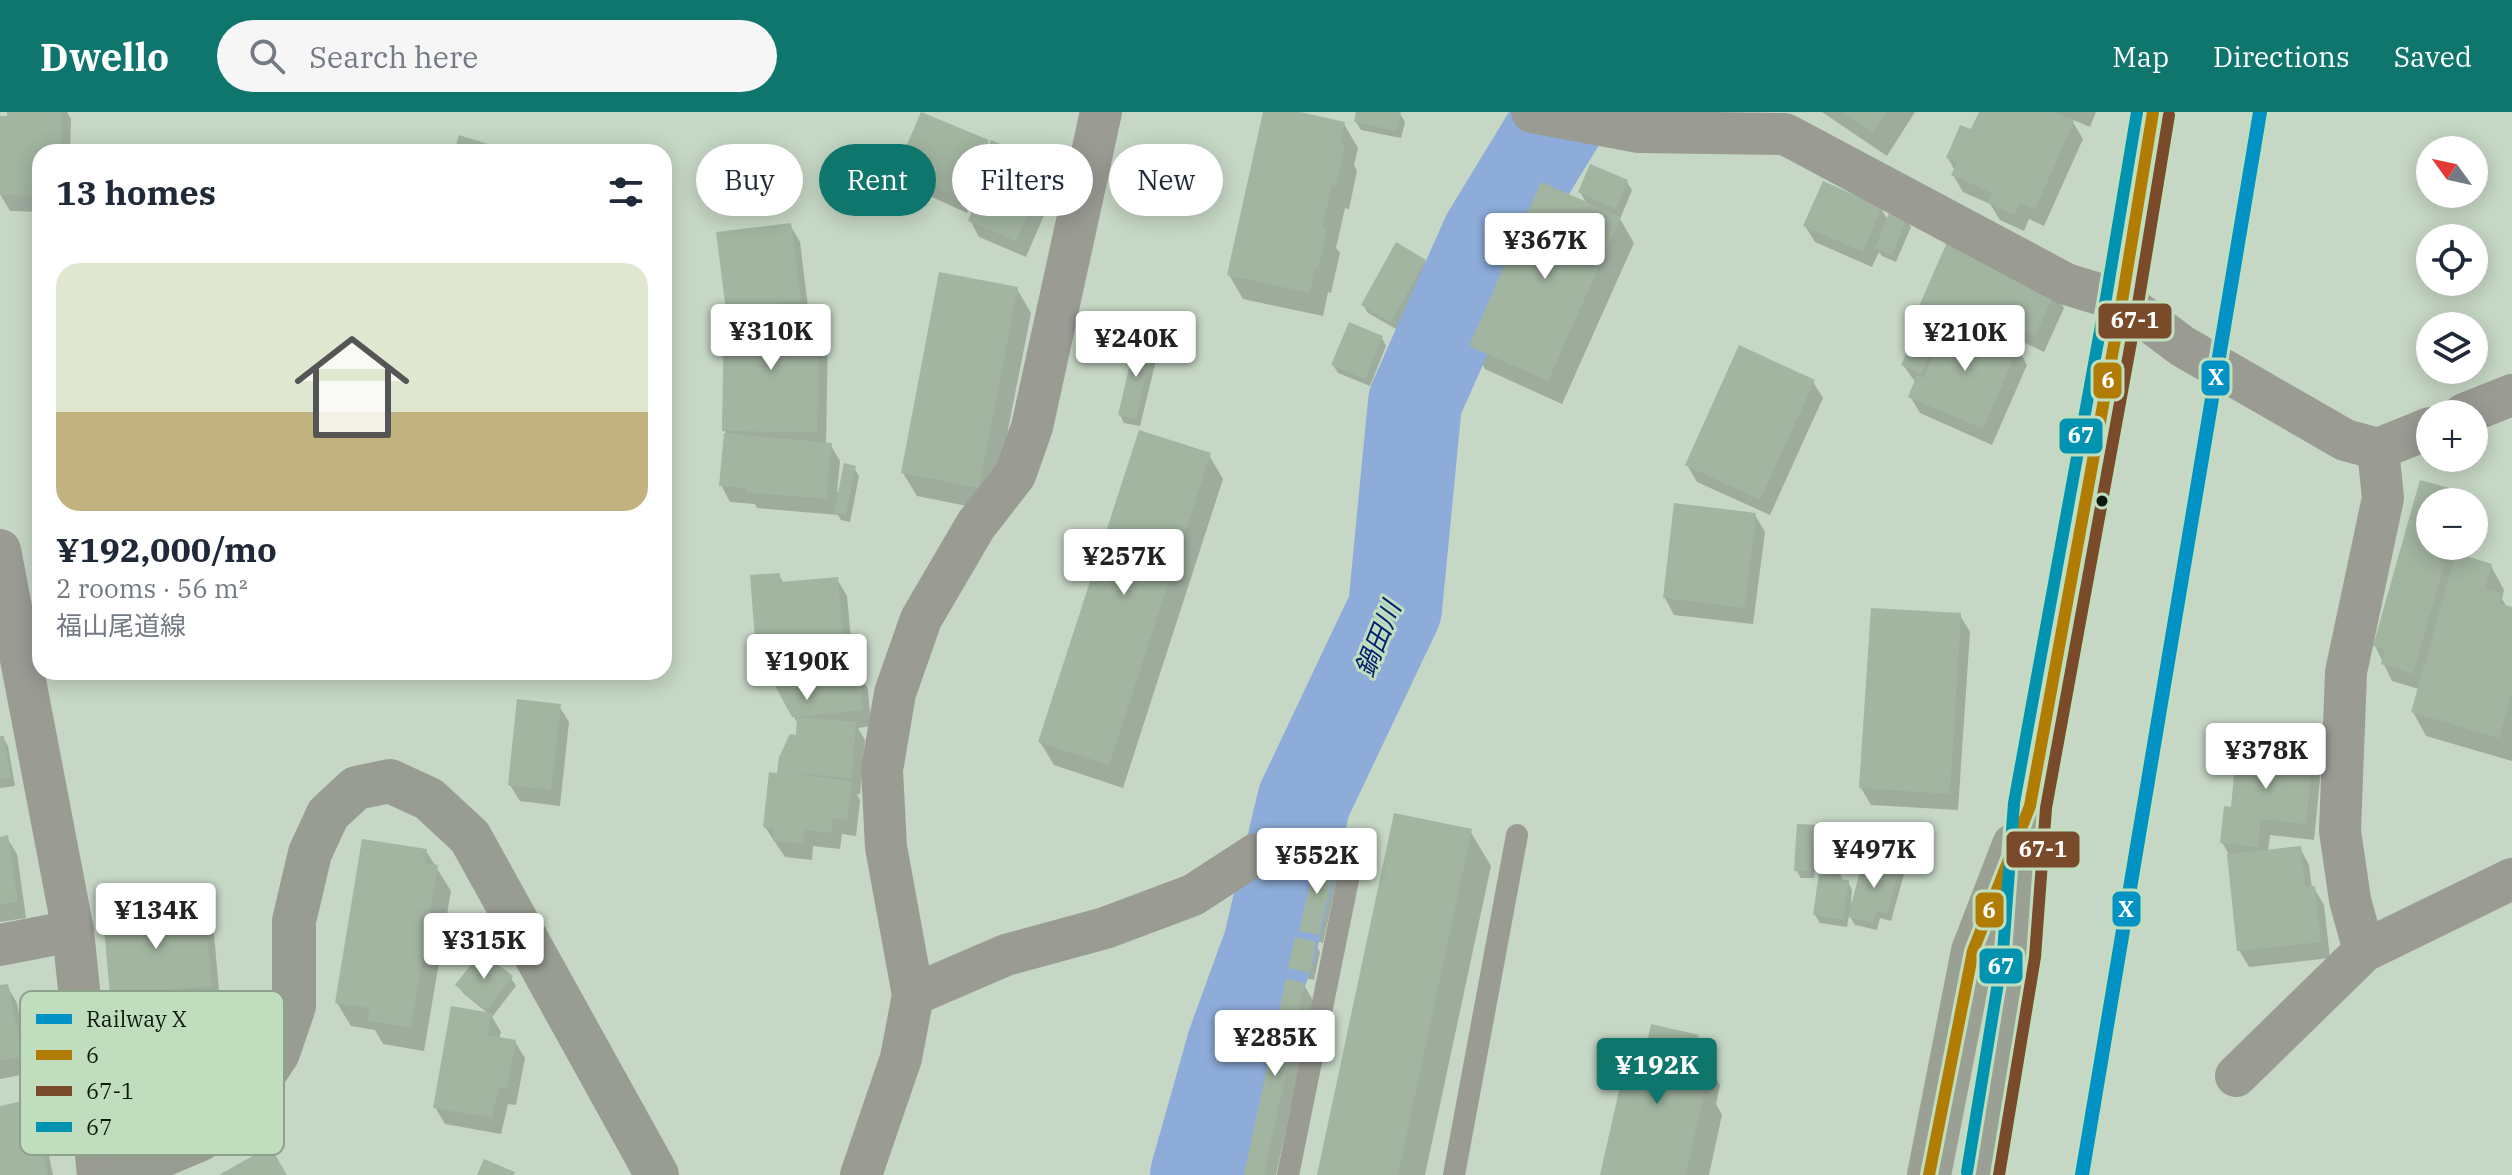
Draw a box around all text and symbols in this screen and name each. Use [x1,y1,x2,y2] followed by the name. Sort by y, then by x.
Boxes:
[217,20,777,92] search box
[40,32,169,81] text: Dwello
[245,34,289,78] icon: search
[309,37,478,76] text: Search here
[2112,38,2169,75] text: Map
[2213,38,2350,75] text: Directions
[2394,38,2472,75] text: Saved
[2416,136,2488,208] north arrow
[2416,136,2488,560] map controls
[696,144,803,216] chip: Buy
[819,144,936,216] chip: Rent
[952,144,1093,216] chip: Filters
[1109,144,1223,216] chip: New
[56,170,216,214] text: 13 homes
[604,170,648,214] icon: filters
[1489,213,1601,281] pin: ¥367K
[1503,222,1587,256] text: ¥367K
[2416,224,2488,296] button: locate
[2097,302,2173,340] line badge: 67-1
[715,304,827,372] pin: ¥310K
[1909,305,2021,373] pin: ¥210K
[2111,305,2159,334] text: 67-1
[1080,311,1192,379] pin: ¥240K
[2416,312,2488,384] button: layers
[729,313,813,347] text: ¥310K
[1923,314,2007,348] text: ¥210K
[280,315,424,459] icon: home
[1094,320,1178,354] text: ¥240K
[2200,359,2231,397] line badge: X
[2092,361,2123,400] line badge: 6
[2208,362,2224,391] text: X
[2101,365,2115,394] text: 6
[2416,400,2488,472] button: +
[2058,417,2104,455] line badge: 67
[2068,420,2094,449] text: 67
[2416,488,2488,560] button: −
[2094,493,2110,509] unlabelled marker
[56,527,277,571] text: ¥192,000/mo
[1068,529,1180,597] pin: ¥257K
[1082,538,1166,572] text: ¥257K
[56,571,248,605] text: 2 rooms · 56 m²
[1347,593,1409,681] water label: 鍋田川
[56,608,186,642] text: 福山尾道線
[751,634,863,702] pin: ¥190K
[765,643,849,677] text: ¥190K
[2210,723,2322,791] pin: ¥378K
[2224,732,2308,766] text: ¥378K
[1818,822,1930,890] pin: ¥497K
[1261,828,1373,896] pin: ¥552K
[2005,830,2081,869] line badge: 67-1
[1832,831,1916,865] text: ¥497K
[2019,834,2067,863] text: 67-1
[1275,837,1359,871] text: ¥552K
[100,883,212,951] pin: ¥134K
[2111,890,2142,928] line badge: X
[1974,891,2005,929] line badge: 6
[114,892,198,926] text: ¥134K
[2118,894,2134,923] text: X
[1982,895,1996,924] text: 6
[428,913,540,981] pin: ¥315K
[442,922,526,956] text: ¥315K
[1978,947,2024,985] line badge: 67
[1988,951,2014,980] text: 67
[20,991,284,1155] legend
[86,1004,187,1033] text: Railway X
[1219,1010,1331,1078] pin: ¥285K
[1233,1019,1317,1053] text: ¥285K
[1601,1038,1713,1106] pin: ¥192K
[86,1040,99,1069] text: 6
[1615,1047,1699,1081] text: ¥192K
[86,1076,134,1105] text: 67-1
[86,1112,112,1141] text: 67

